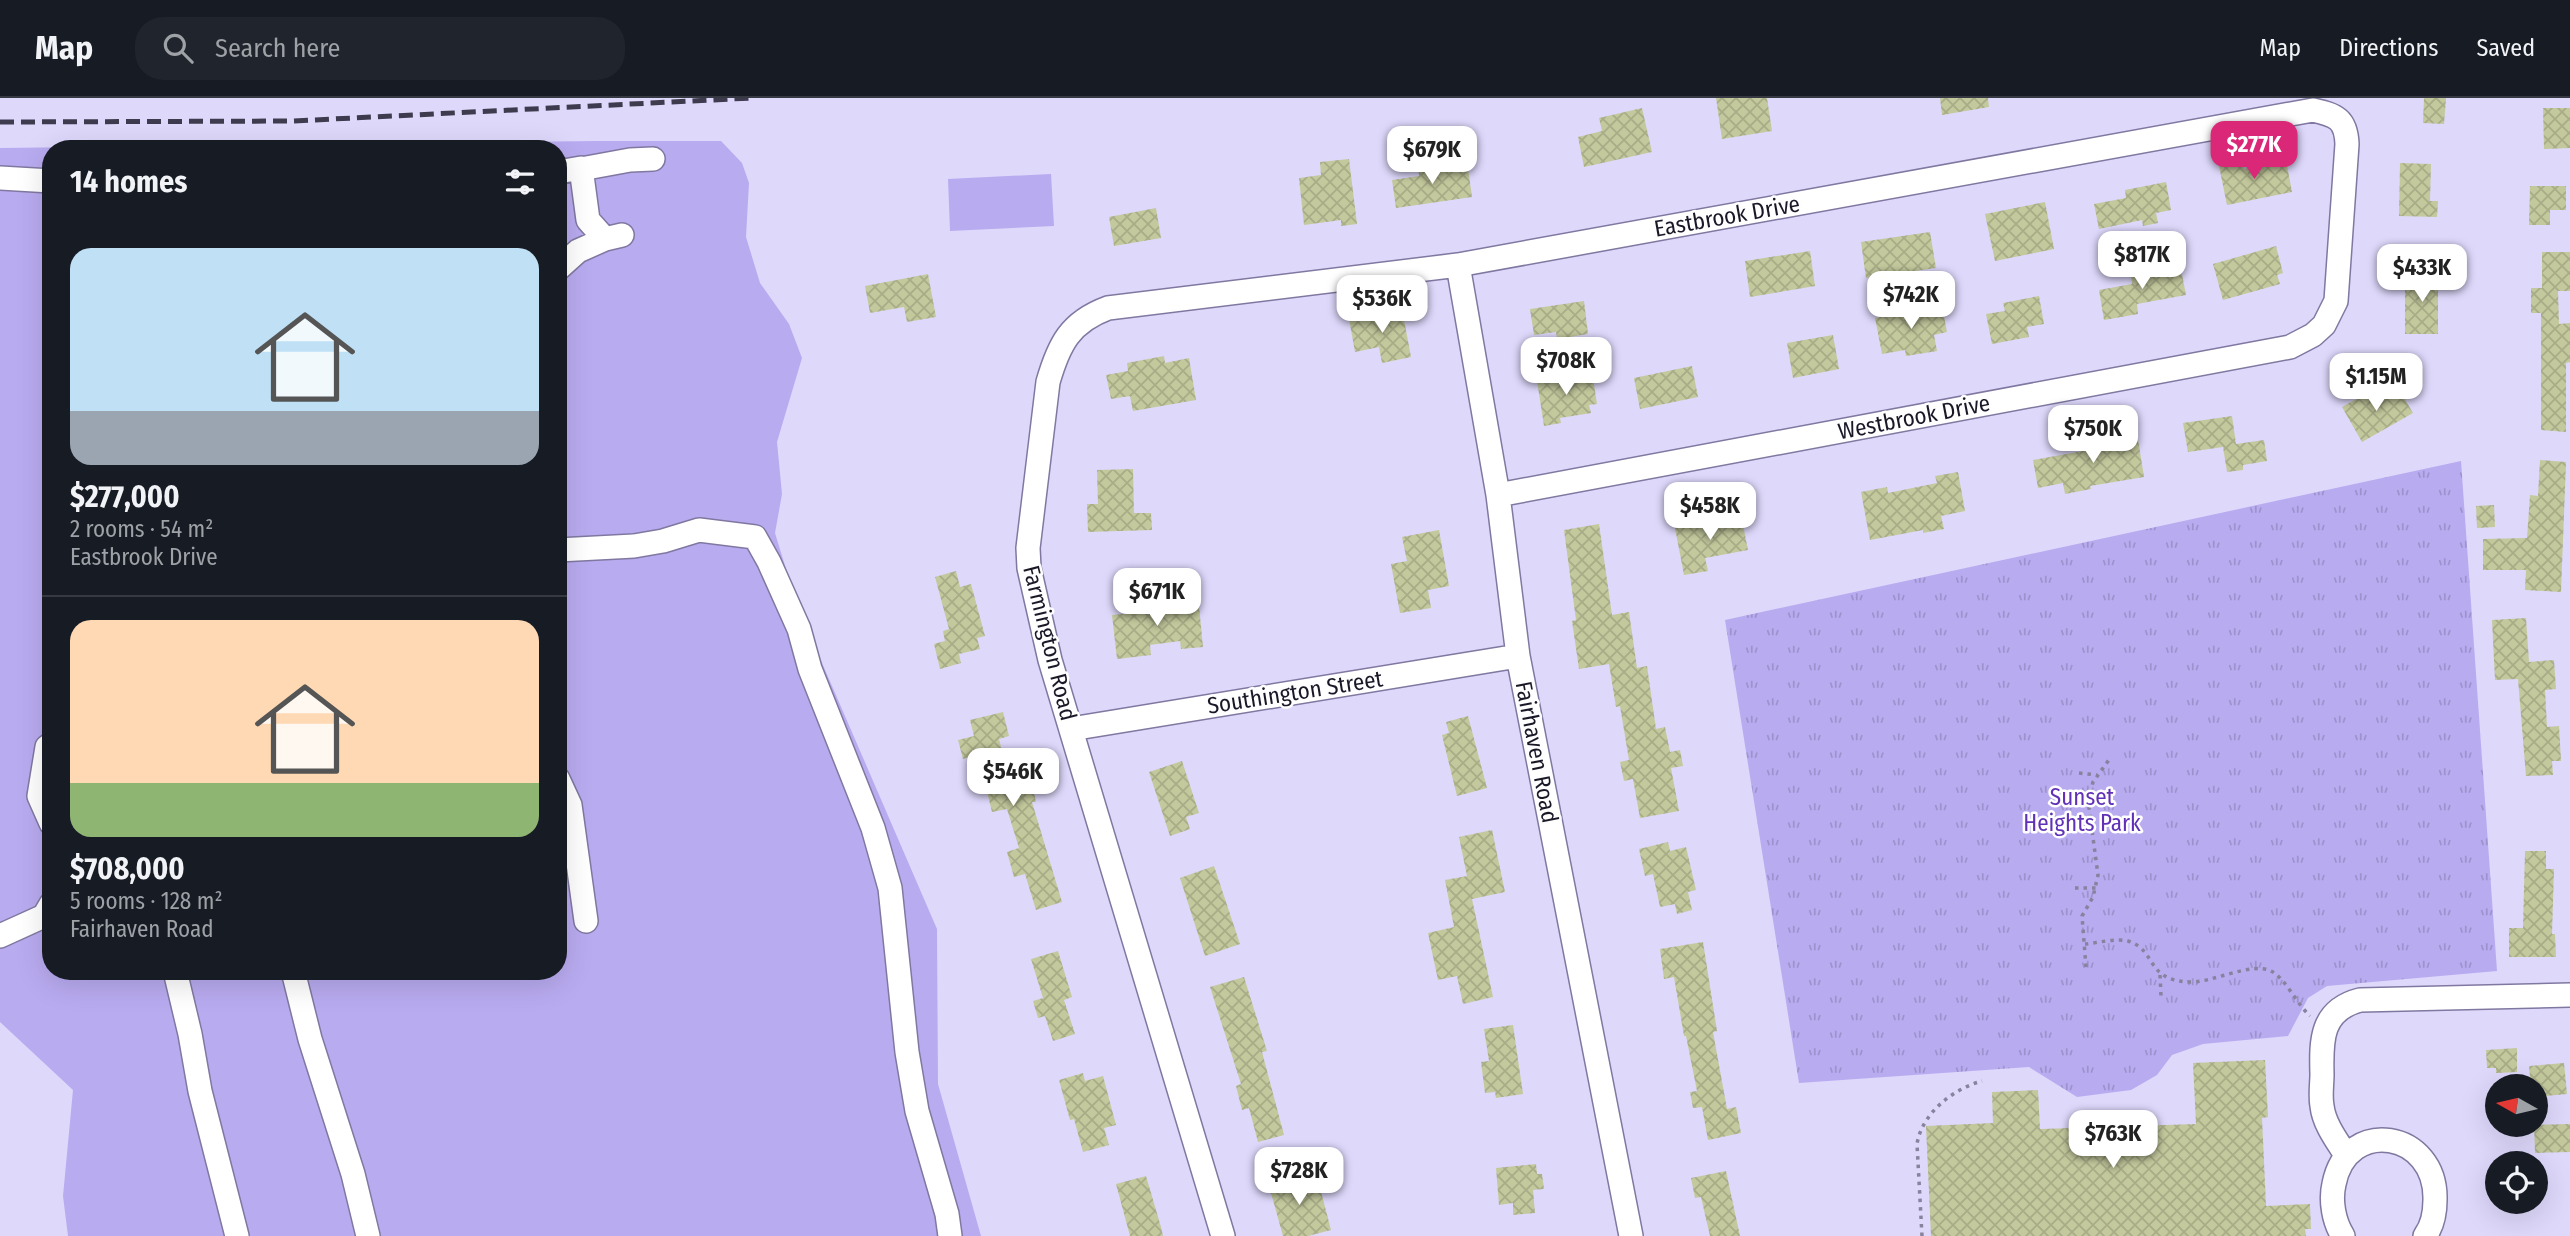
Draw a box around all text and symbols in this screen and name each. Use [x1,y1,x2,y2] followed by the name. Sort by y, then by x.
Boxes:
[135,17,625,80] search box
[35,28,93,68] text: Map
[159,29,197,67] icon: search
[215,33,340,64] text: Search here
[2260,34,2301,62] text: Map
[2339,34,2438,62] text: Directions
[2476,34,2535,62] text: Saved
[2205,122,2303,181] pin: $277K
[1383,126,1481,186] pin: $679K
[2227,130,2281,158] text: $277K
[1403,135,1461,163] text: $679K
[501,163,539,201] icon: filters
[70,164,187,200] text: 14 homes
[1652,189,1802,243] street label: Eastbrook Drive
[2093,232,2191,291] pin: $817K
[2114,240,2170,268] text: $817K
[2373,244,2471,304] pin: $433K
[2393,253,2451,281] text: $433K
[1862,272,1960,331] pin: $742K
[1333,275,1431,335] pin: $536K
[1883,280,1939,308] text: $742K
[1353,284,1411,312] text: $536K
[242,294,368,420] icon: home
[1517,338,1615,397] pin: $708K
[1537,346,1595,374] text: $708K
[2319,354,2433,413] pin: $1.15M
[2346,362,2406,390] text: $1.15M
[1836,389,1992,445] street label: Westbrook Drive
[2044,406,2142,465] pin: $750K
[2064,414,2122,442] text: $750K
[70,479,180,515] text: $277,000
[1661,482,1759,542] pin: $458K
[1680,491,1740,519] text: $458K
[70,515,213,543] text: 2 rooms · 54 m²
[70,543,218,571] text: Eastbrook Drive
[1017,563,1083,723] street label: Farmington Road
[1108,568,1206,628] pin: $671K
[1129,577,1185,605] text: $671K
[1205,664,1385,720] street label: Southington Street
[242,666,368,792] icon: home
[1510,679,1564,825] street label: Fairhaven Road
[964,748,1062,808] pin: $546K
[983,757,1043,785] text: $546K
[2023,783,2141,837] park label: Sunset Heights Park
[70,851,185,887] text: $708,000
[70,887,223,915] text: 5 rooms · 128 m²
[70,915,214,943] text: Fairhaven Road
[2485,1074,2548,1138] north arrow
[2485,1074,2548,1214] map controls
[2064,1110,2162,1170] pin: $763K
[2085,1119,2141,1147] text: $763K
[1250,1148,1348,1207] pin: $728K
[2485,1151,2548,1214] button: locate
[1270,1156,1328,1184] text: $728K

